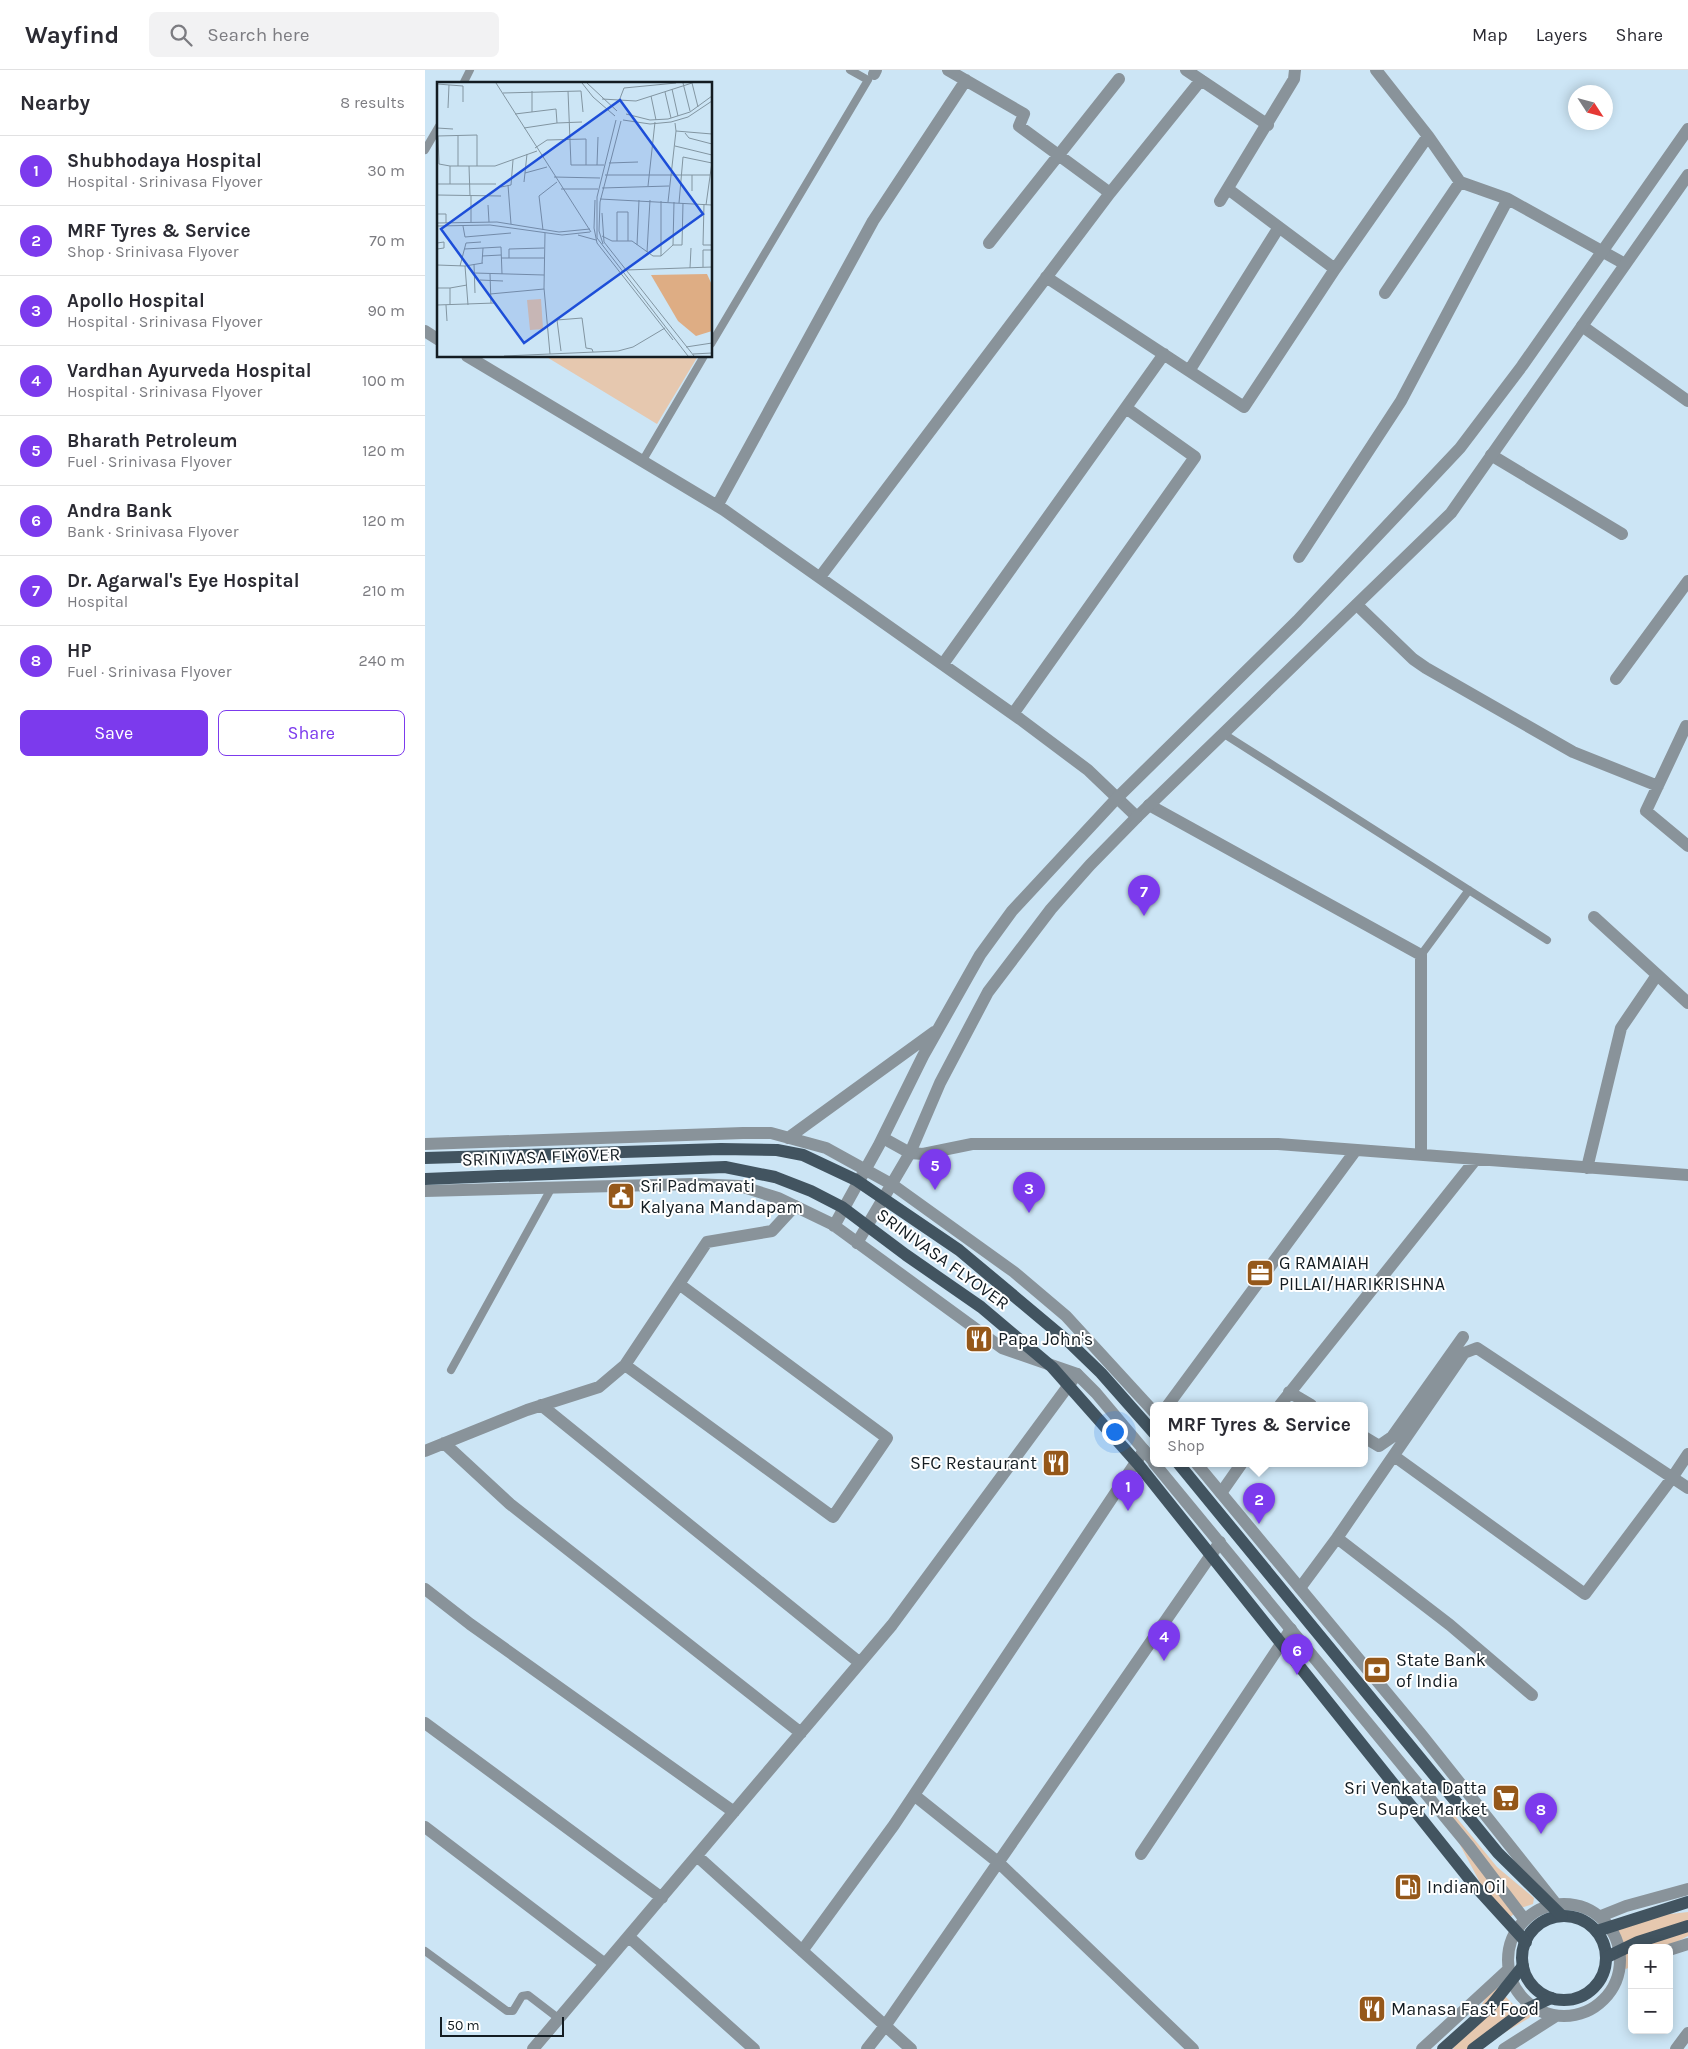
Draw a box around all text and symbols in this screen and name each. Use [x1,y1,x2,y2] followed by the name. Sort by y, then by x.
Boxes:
[149,12,499,57] search box
[25,21,119,49] text: Wayfind
[167,21,195,49] icon: search
[207,24,309,46] text: Search here
[1472,24,1508,46] text: Map
[1536,24,1588,46] text: Layers
[1616,24,1663,46] text: Share
[437,82,713,358] inset map
[1568,85,1613,130] north arrow
[20,91,90,115] text: Nearby
[340,93,405,112] text: 8 results
[67,150,262,172] text: Shubhodaya Hospital
[33,161,39,180] text: 1
[367,161,405,180] text: 30 m
[67,172,262,191] text: Hospital · Srinivasa Flyover
[67,220,251,242] text: MRF Tyres & Service
[31,231,41,250] text: 2
[369,231,405,250] text: 70 m
[67,242,239,261] text: Shop · Srinivasa Flyover
[67,290,205,312] text: Apollo Hospital
[31,301,41,320] text: 3
[367,301,405,320] text: 90 m
[67,312,262,331] text: Hospital · Srinivasa Flyover
[67,360,312,382] text: Vardhan Ayurveda Hospital
[31,371,41,390] text: 4
[362,371,405,390] text: 100 m
[67,382,262,401] text: Hospital · Srinivasa Flyover
[67,430,238,452] text: Bharath Petroleum
[31,441,41,460] text: 5
[362,441,405,460] text: 120 m
[67,452,231,471] text: Fuel · Srinivasa Flyover
[67,500,172,522] text: Andra Bank
[31,511,41,530] text: 6
[362,511,405,530] text: 120 m
[67,522,239,541] text: Bank · Srinivasa Flyover
[67,570,299,592] text: Dr. Agarwal's Eye Hospital
[32,581,40,600] text: 7
[362,581,405,600] text: 210 m
[67,592,128,611] text: Hospital
[67,640,91,662] text: HP
[31,651,41,670] text: 8
[359,651,405,670] text: 240 m
[67,662,231,681] text: Fuel · Srinivasa Flyover
[20,710,208,756] button: Save
[218,710,405,756] button: Share
[1128,875,1160,916] pin: 7
[461,1143,621,1171] street label: SRINIVASA FLYOVER
[919,1149,951,1190] pin: 5
[1013,1172,1045,1213] pin: 3
[640,1175,803,1218] place label: Sri Padmavati Kalyana Mandapam
[606,1181,636,1211] public building icon: Sri Padmavati Kalyana Mandapam
[872,1203,1014,1315] street label: SRINIVASA FLYOVER
[1279,1252,1445,1295] place label: G RAMAIAH PILLAI/HARIKRISHNA
[1245,1258,1275,1288] office icon: G RAMAIAH PILLAI/HARIKRISHNA
[964,1324,994,1354] restaurant icon: Papa John's
[998,1328,1093,1350] place label: Papa John's
[1150,1402,1368,1467] popup
[1167,1414,1351,1436] text: MRF Tyres & Service
[1102,1419,1128,1445] your location
[1167,1436,1205,1455] text: Shop
[1041,1448,1071,1478] restaurant icon: SFC Restaurant
[910,1452,1037,1474] place label: SFC Restaurant
[1112,1470,1144,1511] pin: 1
[1243,1483,1275,1524] pin: 2
[1148,1620,1180,1661] pin: 4
[1281,1634,1313,1675] pin: 6
[1396,1649,1486,1692] place label: State Bank of India
[1362,1655,1392,1685] bank icon: State Bank of India
[1344,1777,1487,1820] place label: Sri Venkata Datta Super Market
[1491,1783,1521,1813] supermarket icon: Sri Venkata Datta Super Market
[1525,1793,1557,1834] pin: 8
[1393,1872,1423,1902] fuel station icon: Indian Oil
[1427,1876,1506,1898] place label: Indian Oil
[1628,1944,1673,2034] map controls
[1628,1944,1673,1989] button: +
[1628,1989,1673,2034] button: −
[1357,1994,1387,2024] restaurant icon: Manasa Fast Food
[1391,1998,1539,2020] place label: Manasa Fast Food
[440,2014,564,2037] scale bar
[447,2017,480,2034] text: 50 m

